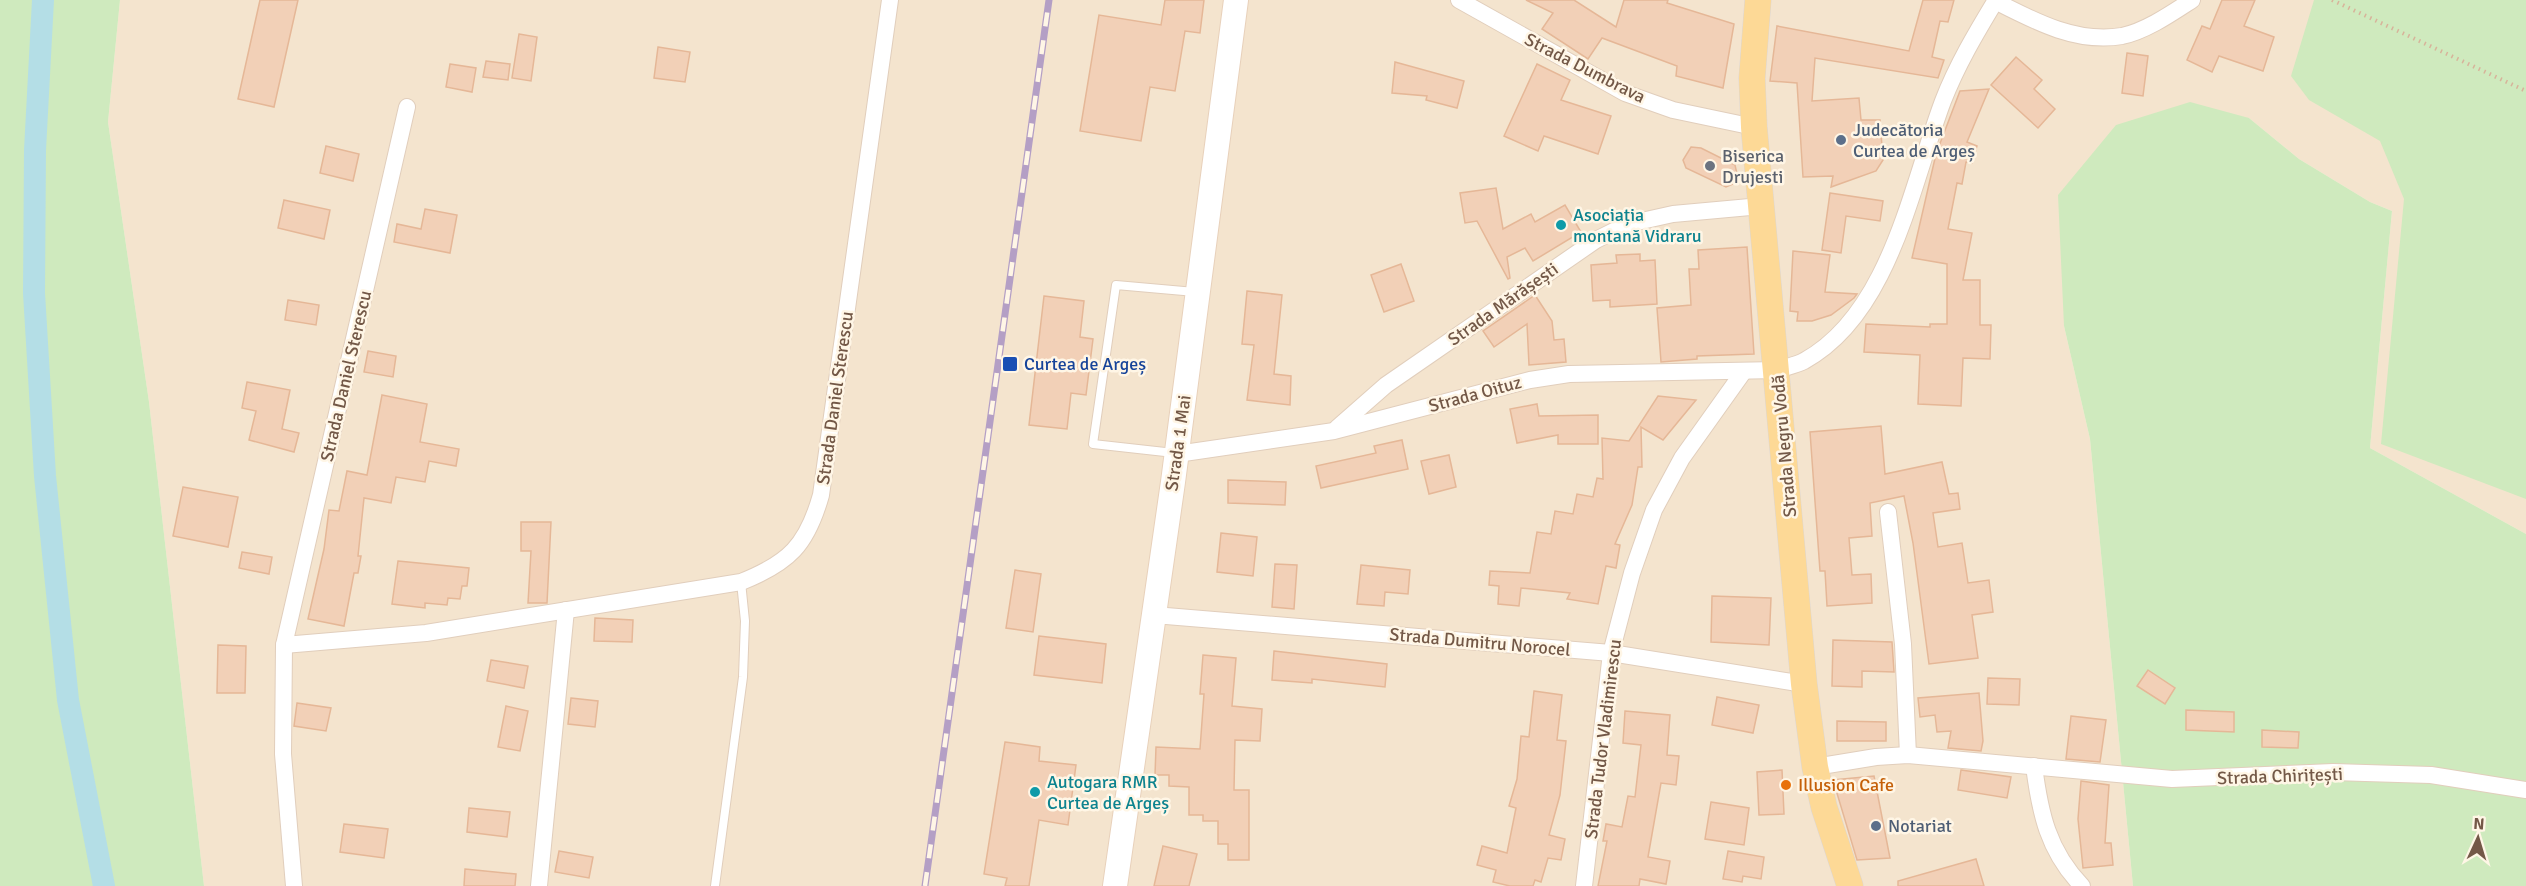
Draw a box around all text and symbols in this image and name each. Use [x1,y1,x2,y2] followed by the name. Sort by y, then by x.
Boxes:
[1521,28,1649,108] street label: Strada Dumbrava
[1853,119,1975,162] place label: Judecătoria Curtea de Argeș
[1834,133,1848,147] marker: Judecătoria Curtea de Argeș
[1722,145,1784,188] place label: Biserica Drujesti
[1703,159,1717,173] marker: Biserica Drujesti
[1573,204,1702,247] place label: Asociația montană Vidraru
[1554,218,1568,232] marker: Asociația montană Vidraru
[1444,258,1562,350] street label: Strada Mărășești
[316,288,376,464] street label: Strada Daniel Sterescu
[812,310,858,486] street label: Strada Daniel Sterescu
[1024,353,1146,375] place label: Curtea de Argeș
[1001,355,1019,373] marker: Curtea de Argeș
[1426,371,1524,417] street label: Strada Oituz
[1767,374,1801,518] street label: Strada Negru Vodă
[1160,394,1196,492] street label: Strada 1 Mai
[1389,623,1571,661] street label: Strada Dumitru Norocel
[1580,638,1626,840] street label: Strada Tudor Vladimirescu
[2217,763,2343,789] street label: Strada Chirițești
[1047,771,1169,814] place label: Autogara RMR Curtea de Argeș
[1798,774,1894,796] place label: Illusion Cafe
[1779,778,1793,792] marker: Illusion Cafe
[1028,785,1042,799] marker: Autogara RMR Curtea de Argeș
[2448,808,2508,868] north arrow
[2473,814,2485,834] text: N
[1888,815,1952,837] place label: Notariat
[1869,819,1883,833] marker: Notariat

